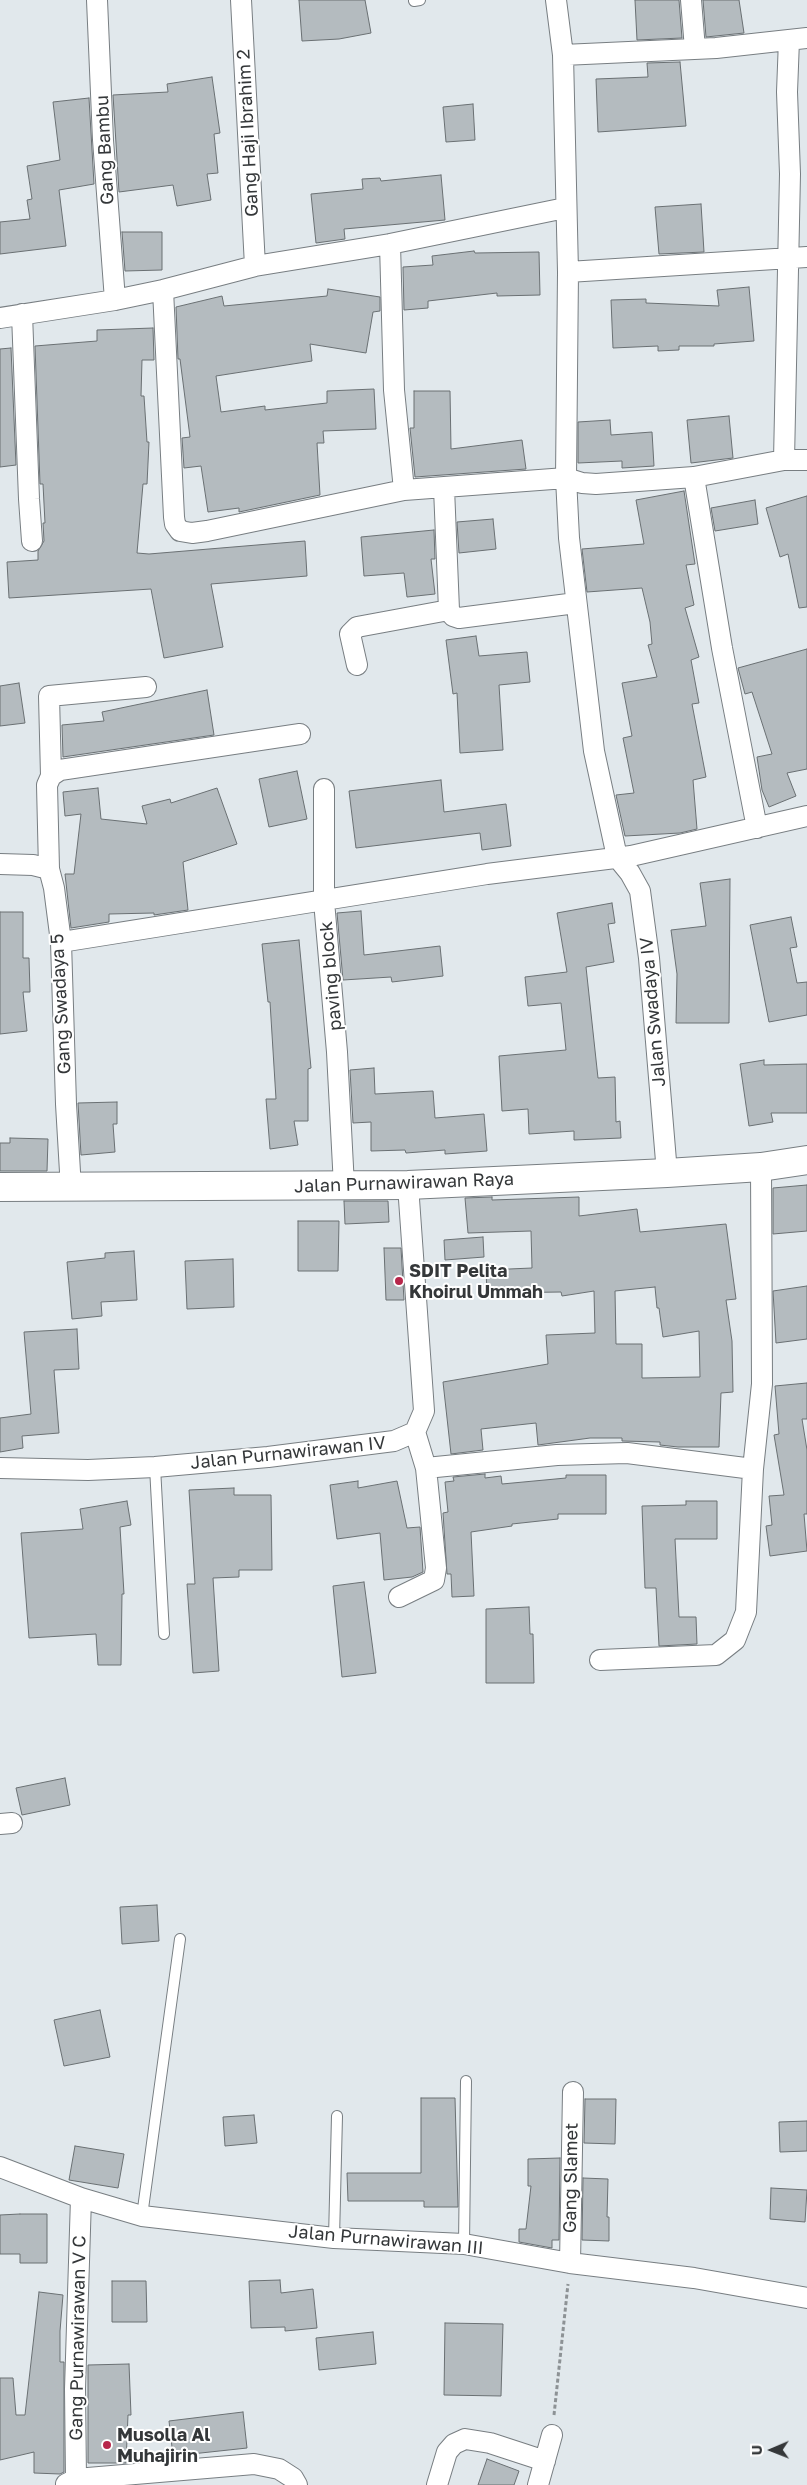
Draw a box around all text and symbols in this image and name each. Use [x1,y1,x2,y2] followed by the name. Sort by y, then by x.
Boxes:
[233,49,263,217] street label: Gang Haji Ibrahim 2
[91,95,119,205] street label: Gang Bambu
[315,920,347,1032] street label: paving block
[47,933,75,1075] street label: Gang Swadaya 5
[636,936,670,1088] street label: Jalan Swadaya IV
[294,1168,514,1198] street label: Jalan Purnawirawan Raya
[409,1260,543,1302] place label: SDIT Pelita Khoirul Ummah
[393,1275,405,1287] marker: SDIT Pelita Khoirul Ummah
[189,1432,387,1474] street label: Jalan Purnawirawan IV
[559,2123,583,2233] street label: Gang Slamet
[288,2221,484,2259] street label: Jalan Purnawirawan III
[65,2235,91,2441] street label: Gang Purnawirawan V C
[117,2424,210,2466] place label: Musolla Al Muhajirin
[747,2425,797,2475] north arrow
[101,2439,113,2451] marker: Musolla Al Muhajirin
[748,2445,765,2456] text: U

